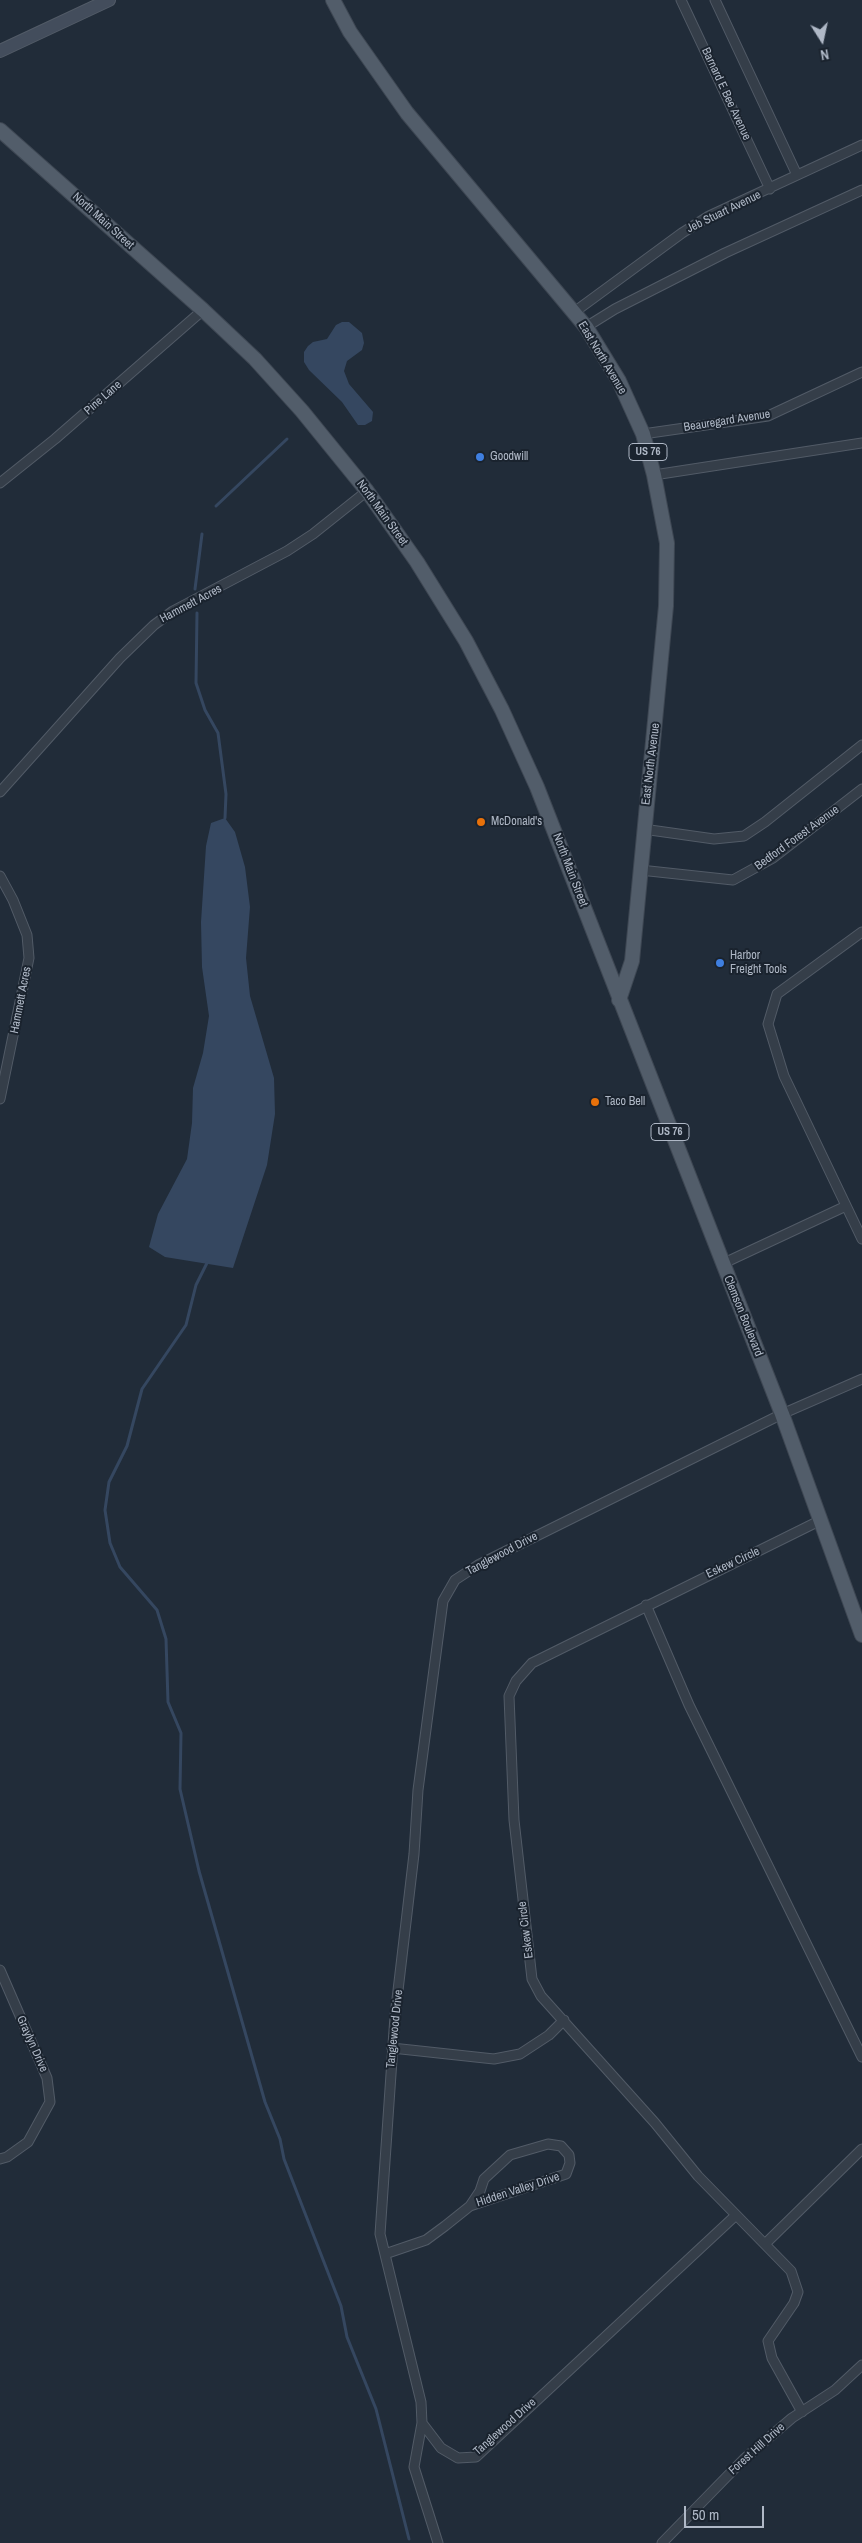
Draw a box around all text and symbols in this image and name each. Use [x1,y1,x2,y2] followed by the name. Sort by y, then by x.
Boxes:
[797,15,847,65] north arrow
[698,45,754,143] street label: Barnard E Bee Avenue
[819,45,830,64] text: N
[685,188,763,236] street label: Jeb Stuart Avenue
[69,190,137,252] street label: North Main Street
[575,319,629,397] street label: East North Avenue
[81,378,125,418] street label: Pine Lane
[683,407,771,435] street label: Beauregard Avenue
[629,444,667,461] road number: US 76
[490,450,528,464] place label: Goodwill
[474,451,486,463] marker: Goodwill
[353,477,411,549] street label: North Main Street
[158,582,224,626] street label: Hammett Acres
[639,722,663,806] street label: East North Avenue
[752,803,842,873] street label: Bedford Forest Avenue
[491,815,542,829] place label: McDonald's
[475,816,487,828] marker: McDonald's
[549,831,591,909] street label: North Main Street
[730,949,787,977] place label: Harbor Freight Tools
[714,957,726,969] marker: Harbor Freight Tools
[7,965,35,1035] street label: Hammett Acres
[605,1095,645,1109] place label: Taco Bell
[589,1096,601,1108] marker: Taco Bell
[651,1124,689,1140] road number: US 76
[720,1273,766,1359] street label: Clemson Boulevard
[464,1529,540,1579] street label: Tanglewood Drive
[704,1544,762,1582] street label: Eskew Circle
[515,1901,537,1959] street label: Eskew Circle
[384,1989,406,2069] street label: Tanglewood Drive
[13,2014,51,2074] street label: Graylyn Drive
[475,2170,561,2210] street label: Hidden Valley Drive
[471,2395,539,2459] street label: Tanglewood Drive
[726,2420,788,2478] street label: Forest Hill Drive
[687,2496,767,2528] scale bar
[692,2504,719,2525] text: 50 m

